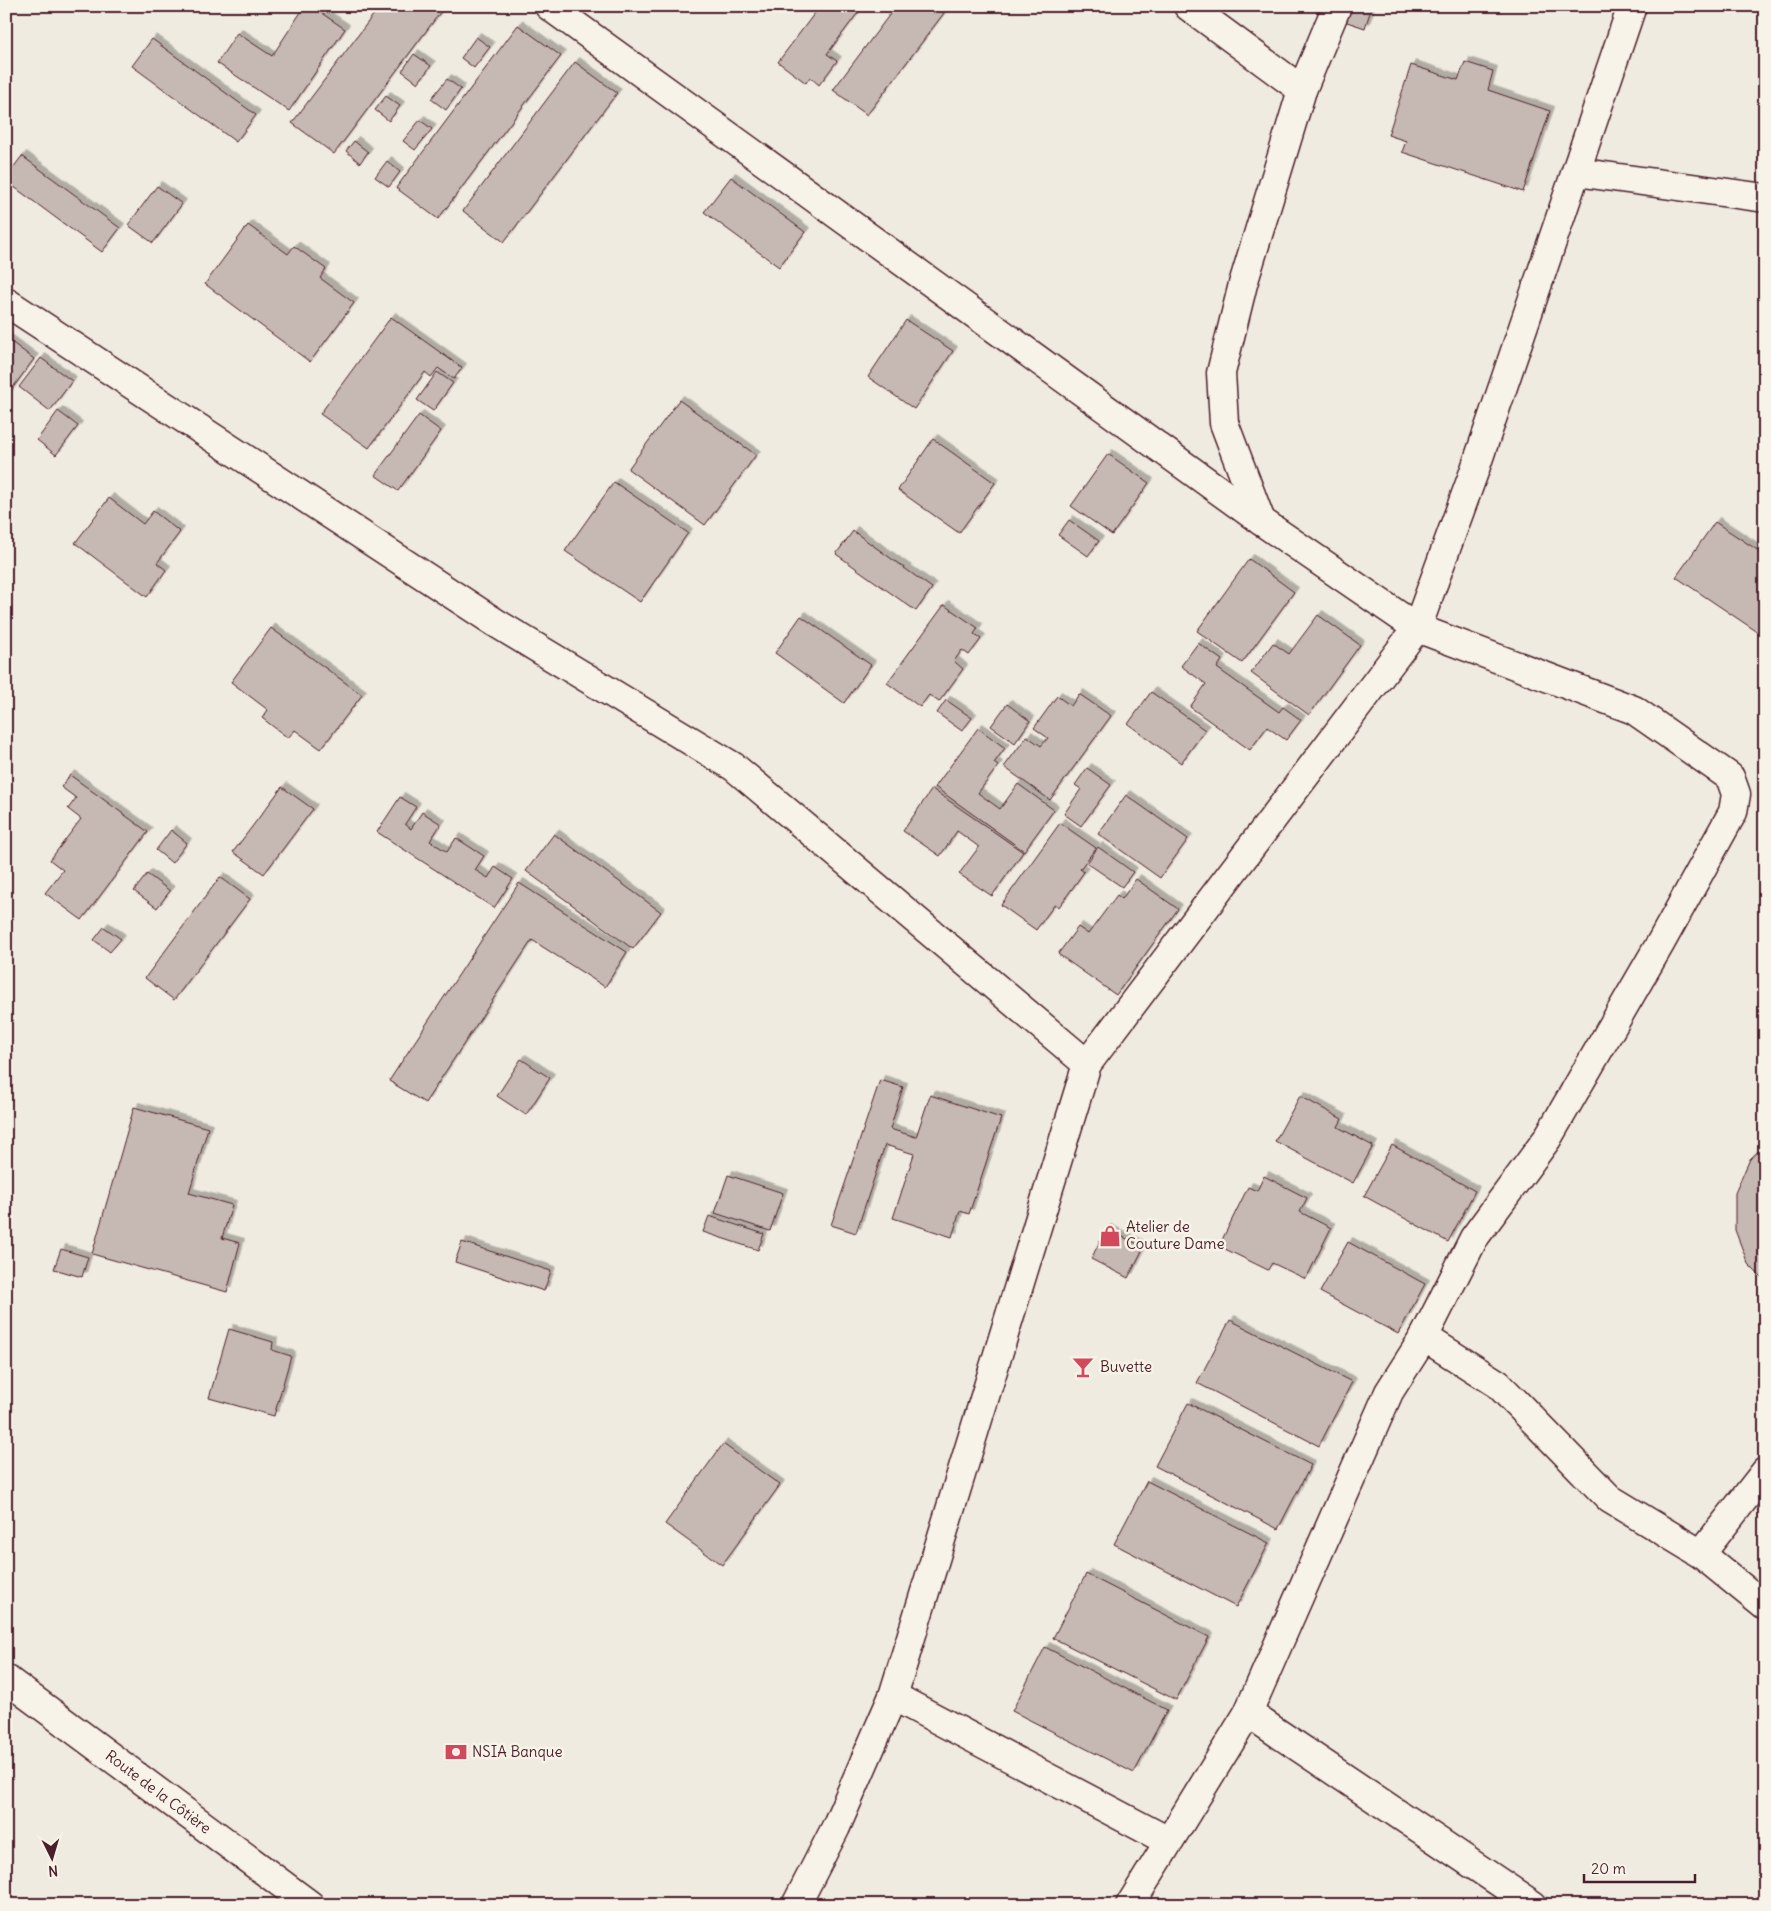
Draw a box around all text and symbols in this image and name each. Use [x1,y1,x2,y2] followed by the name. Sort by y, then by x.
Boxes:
[1126,1217,1225,1253] place label: Atelier de Couture Dame
[1097,1223,1123,1249] shop icon: Atelier de Couture Dame
[1070,1354,1096,1380] bar icon: Buvette
[1100,1357,1152,1376] place label: Buvette
[443,1739,469,1765] bank icon: NSIA Banque
[472,1742,563,1761] place label: NSIA Banque
[102,1746,215,1838] street label: Route de la Côtière
[28,1834,78,1884] north arrow
[1584,1851,1695,1883] scale bar
[1591,1859,1626,1878] text: 20 m
[48,1862,59,1880] text: N

